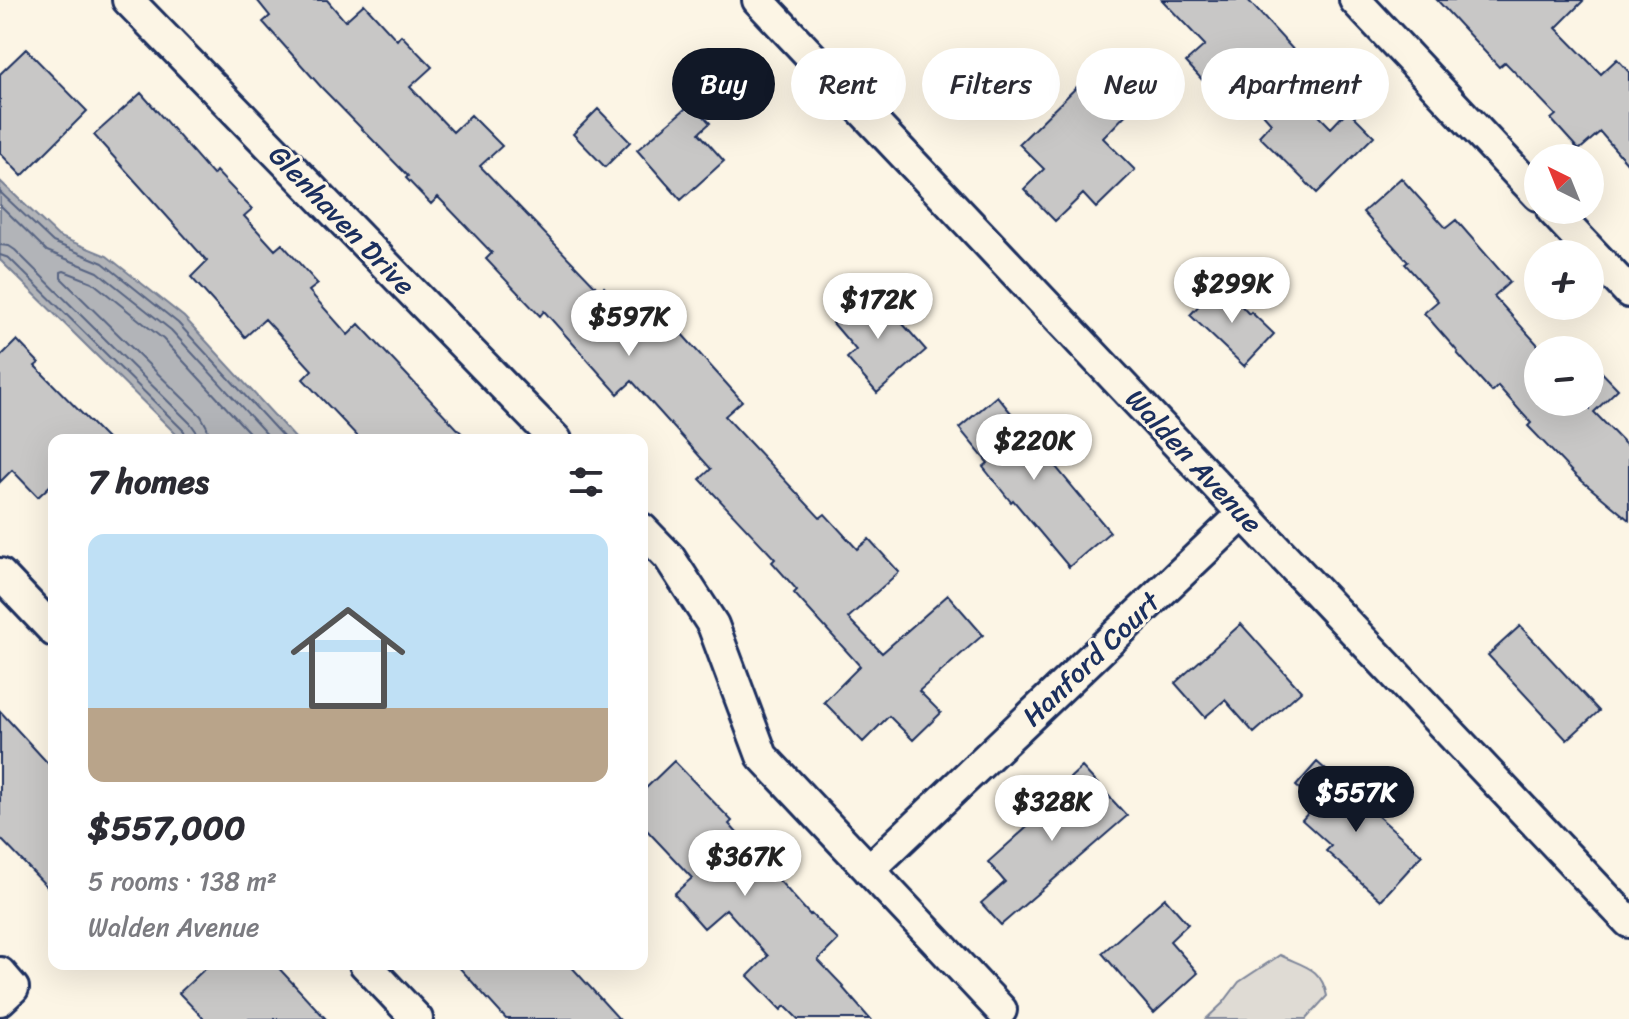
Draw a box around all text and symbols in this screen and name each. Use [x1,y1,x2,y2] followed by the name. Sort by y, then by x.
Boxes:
[672,48,775,120] chip: Buy
[791,48,906,120] chip: Rent
[922,48,1060,120] chip: Filters
[1076,48,1185,120] chip: New
[1201,48,1389,120] chip: Apartment
[256,133,428,307] street label: Glenhaven Drive
[1524,144,1604,224] north arrow
[1524,144,1604,416] map controls
[1524,240,1604,320] button: +
[1176,257,1288,325] pin: $299K
[1192,260,1272,306] text: $299K
[822,273,934,341] pin: $172K
[841,276,915,322] text: $172K
[573,290,685,358] pin: $597K
[589,293,669,339] text: $597K
[1524,336,1604,416] button: −
[1113,377,1275,545] street label: Walden Avenue
[978,414,1090,482] pin: $220K
[994,417,1074,463] text: $220K
[88,452,209,512] text: 7 homes
[564,460,608,504] icon: filters
[1010,578,1173,738] street label: Hanford Court
[276,586,420,730] icon: home
[1300,766,1412,834] pin: $557K
[1316,769,1396,815] text: $557K
[996,775,1108,843] pin: $328K
[1013,778,1091,824] text: $328K
[88,798,245,858] text: $557,000
[689,830,801,898] pin: $367K
[706,833,784,879] text: $367K
[88,858,277,904] text: 5 rooms · 138 m²
[88,904,259,950] text: Walden Avenue

